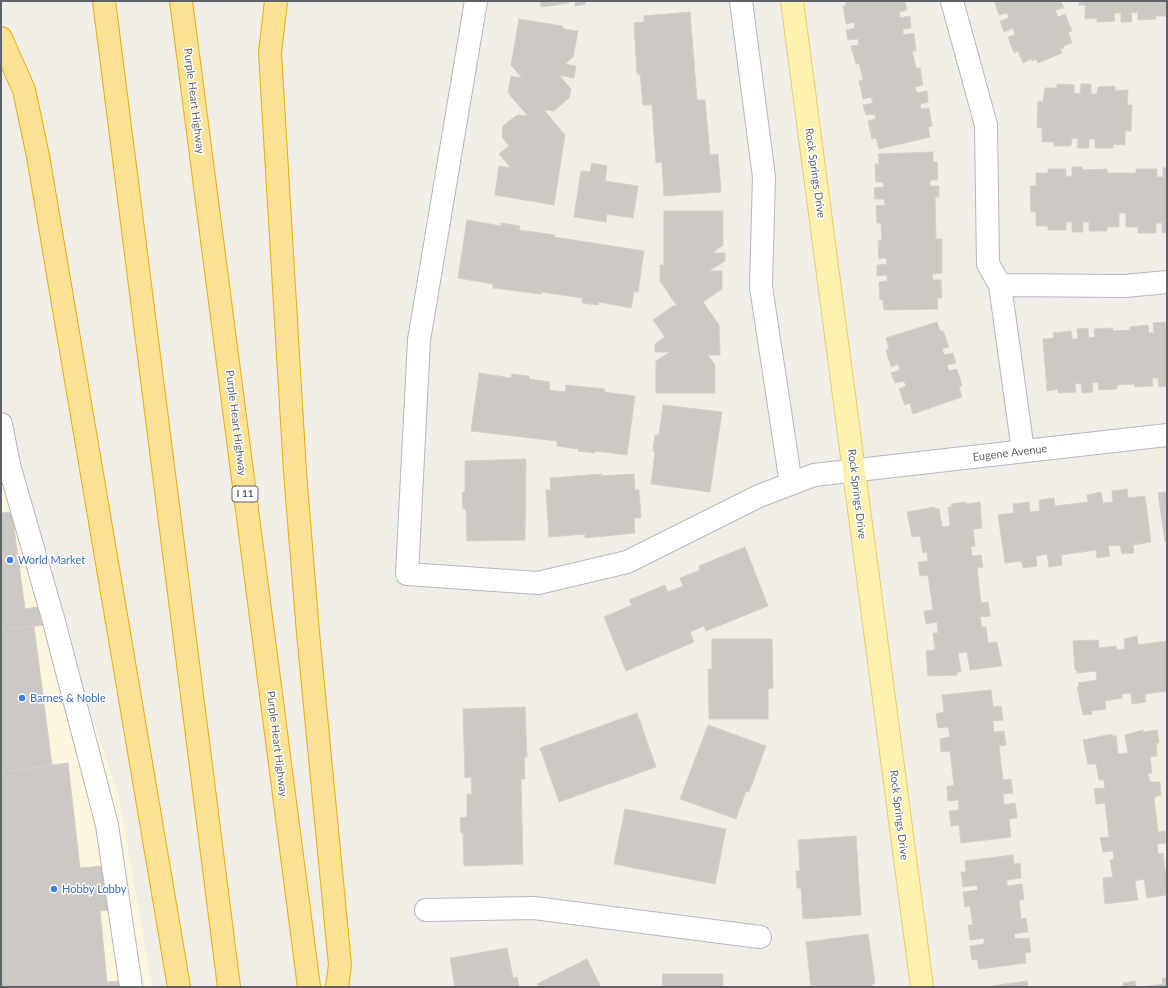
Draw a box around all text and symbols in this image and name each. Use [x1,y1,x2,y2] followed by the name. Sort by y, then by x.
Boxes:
[181,47,207,155] street label: Purple Heart Highway
[802,127,828,219] street label: Rock Springs Drive
[223,369,249,477] street label: Purple Heart Highway
[972,442,1048,464] street label: Eugene Avenue
[845,448,869,540] street label: Rock Springs Drive
[232,486,258,502] road number: I 11
[18,553,85,567] place label: World Market
[5,555,15,565] marker: World Market
[264,690,290,798] street label: Purple Heart Highway
[30,691,106,705] place label: Barnes & Noble
[17,693,27,703] marker: Barnes & Noble
[887,769,911,861] street label: Rock Springs Drive
[62,882,126,896] place label: Hobby Lobby
[49,884,59,894] marker: Hobby Lobby

